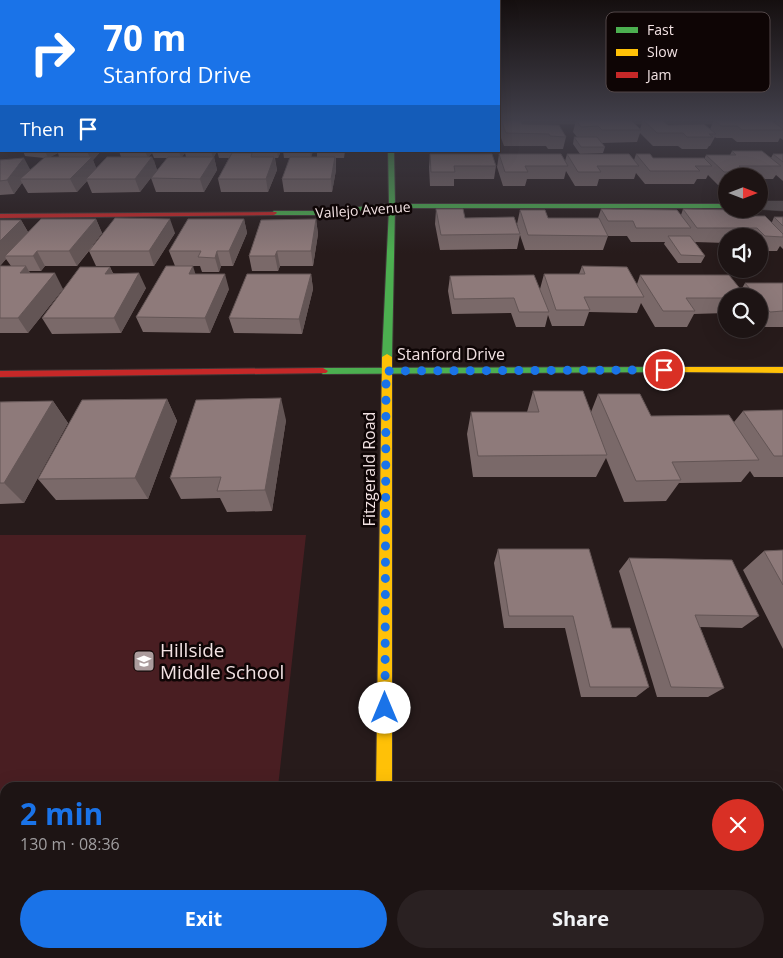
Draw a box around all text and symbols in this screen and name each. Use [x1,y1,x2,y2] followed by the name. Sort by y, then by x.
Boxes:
[606,12,770,92] legend
[103,14,186,61] text: 70 m
[20,20,85,85] icon: right
[647,20,674,39] text: Fast
[647,42,678,61] text: Slow
[103,59,251,89] text: Stanford Drive
[645,65,672,84] text: Jam
[74,115,102,143] icon: arrive
[20,116,64,142] text: Then
[718,168,768,218] north arrow
[718,168,768,338] map controls
[315,197,411,222] street label: Vallejo Avenue
[718,228,768,278] button: sound
[718,288,768,338] button: search
[397,343,505,365] street label: Stanford Drive
[643,349,685,391] pin
[650,356,678,384] icon: arrive
[358,412,380,526] street label: Fitzgerald Road
[160,637,284,685] place label: Hillside Middle School
[132,649,156,673] school or university icon: Hillside Middle School
[358,681,410,733] position arrow
[20,793,103,834] text: 2 min
[712,799,764,851] button: close
[20,833,120,855] text: 130 m · 08:36
[20,890,387,948] button: Exit
[397,890,764,948] button: Share

